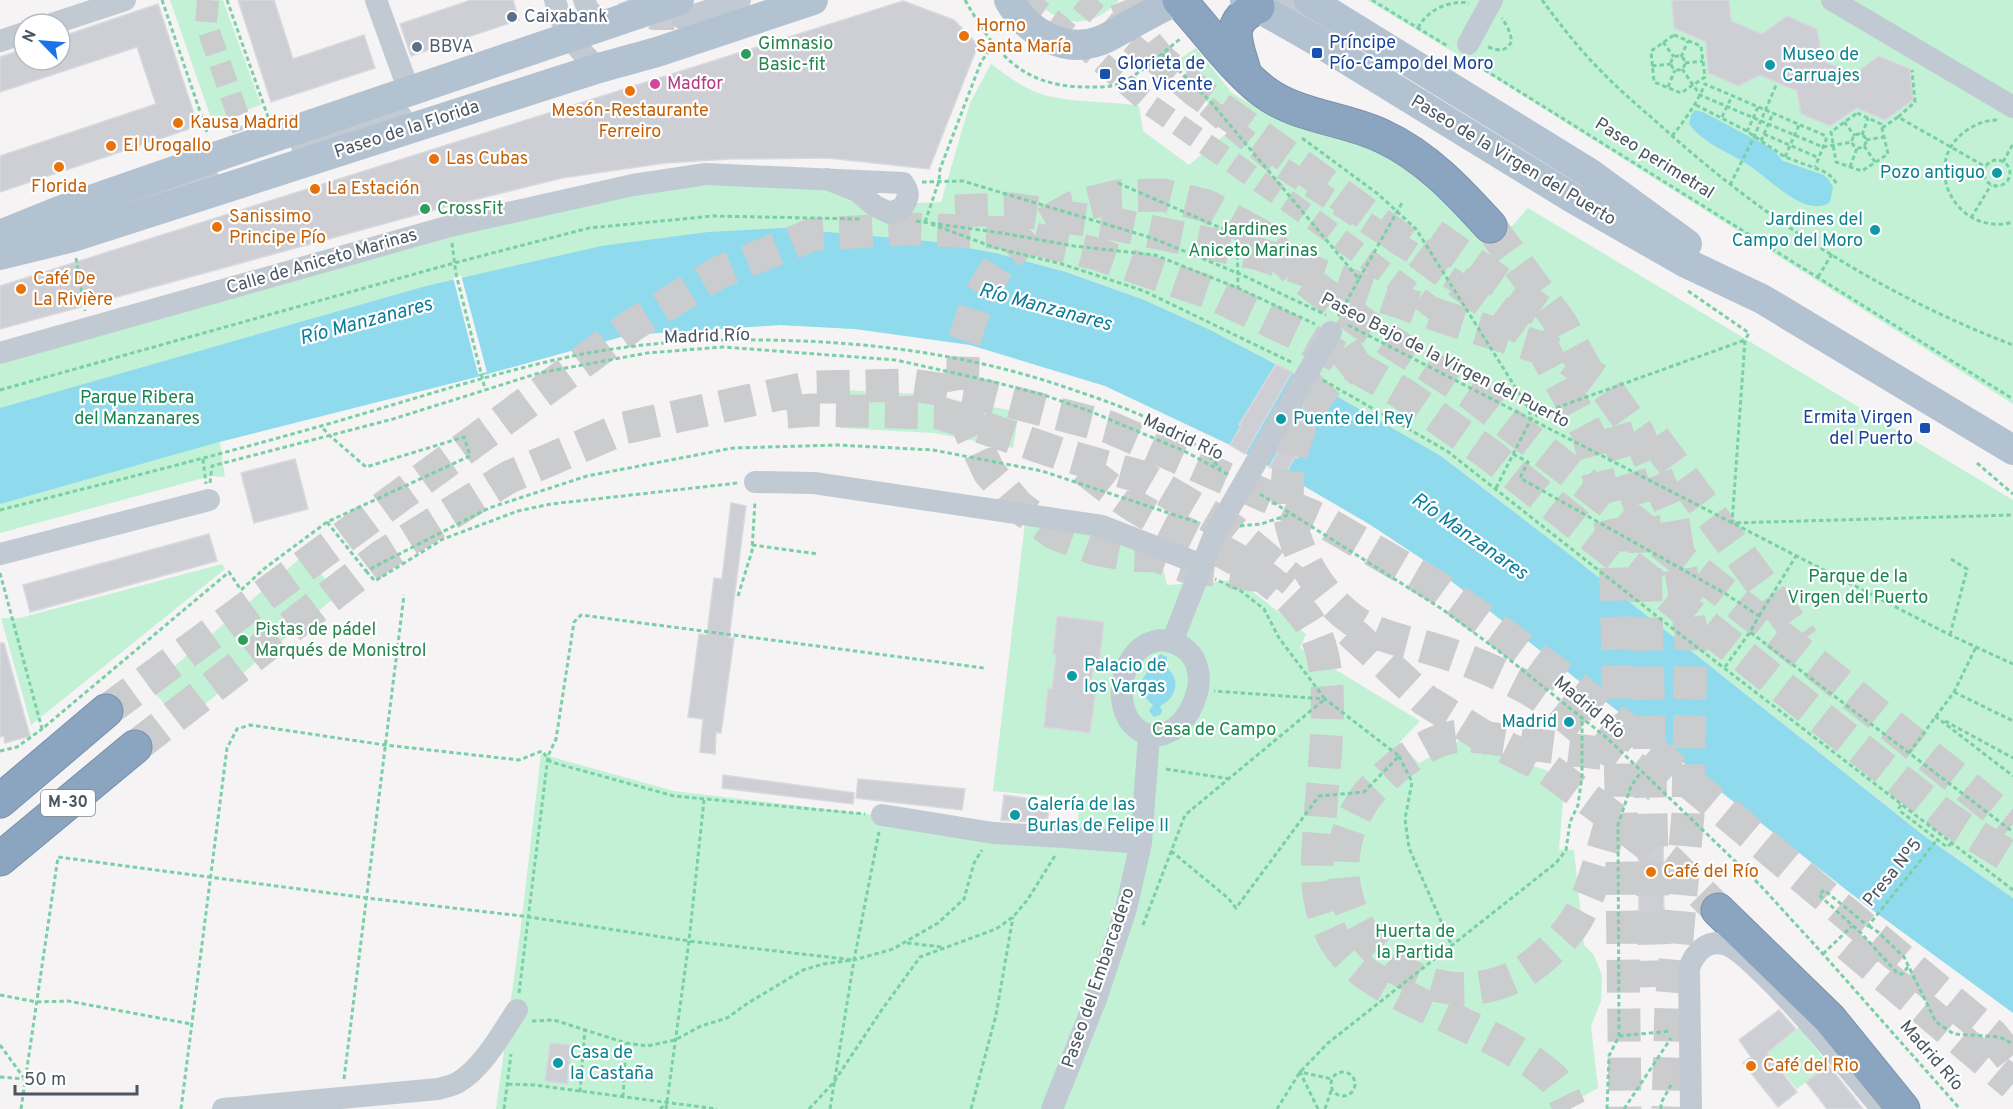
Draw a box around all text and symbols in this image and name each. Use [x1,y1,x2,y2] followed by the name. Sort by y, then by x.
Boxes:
[524,6,608,29] place label: Caixabank
[505,10,519,24] marker: Caixabank
[12,12,72,72] north arrow
[976,15,1071,59] place label: Horno Santa María
[19,27,42,46] text: N
[957,29,971,43] marker: Horno Santa María
[1329,32,1494,76] place label: Príncipe Pío-Campo del Moro
[758,33,833,77] place label: Gimnasio Basic-fit
[429,36,474,59] place label: BBVA
[410,40,424,54] marker: BBVA
[1782,44,1860,88] place label: Museo de Carruajes
[1310,46,1324,60] marker: Príncipe Pío-Campo del Moro
[739,47,753,61] marker: Gimnasio Basic-fit
[1117,53,1213,97] place label: Glorieta de San Vicente
[1763,58,1777,72] marker: Museo de Carruajes
[1098,67,1112,81] marker: Glorieta de San Vicente
[667,73,723,96] place label: Madfor
[648,77,662,91] marker: Madfor
[623,84,637,98] marker: Mesón-Restaurante Ferreiro
[1406,90,1620,232] street label: Paseo de la Virgen del Puerto
[332,96,482,164] street label: Paseo de la Florida
[551,100,709,144] place label: Mesón-Restaurante Ferreiro
[190,112,299,135] place label: Kausa Madrid
[1590,113,1718,205] street label: Paseo perimetral
[171,116,185,130] marker: Kausa Madrid
[123,135,211,158] place label: El Urogallo
[104,139,118,153] marker: El Urogallo
[446,148,528,171] place label: Las Cubas
[427,152,441,166] marker: Las Cubas
[52,160,66,174] marker: Florida
[1880,162,1985,185] place label: Pozo antiguo
[1990,166,2004,180] marker: Pozo antiguo
[31,176,87,199] place label: Florida
[327,178,420,201] place label: La Estación
[308,182,322,196] marker: La Estación
[437,198,503,221] place label: CrossFit
[418,202,432,216] marker: CrossFit
[229,206,326,250] place label: Sanissimo Principe Pío
[1732,209,1863,253] place label: Jardines del Campo del Moro
[1188,219,1318,263] park label: Jardines Aniceto Marinas
[210,220,224,234] marker: Sanissimo Principe Pío
[1868,223,1882,237] marker: Jardines del Campo del Moro
[224,224,420,300] street label: Calle de Aniceto Marinas
[33,268,113,312] place label: Café De La Rivière
[976,278,1115,338] water label: Río Manzanares
[14,282,28,296] marker: Café De La Rivière
[1317,288,1573,434] street label: Paseo Bajo de la Virgen del Puerto
[297,292,436,352] water label: Río Manzanares
[664,324,750,350] street label: Madrid Río
[74,387,200,431] park label: Parque Ribera del Manzanares
[1803,407,1913,451] place label: Ermita Virgen del Puerto
[1293,408,1414,431] place label: Puente del Rey
[1139,409,1227,467] street label: Madrid Río
[1274,412,1288,426] marker: Puente del Rey
[1918,421,1932,435] marker: Ermita Virgen del Puerto
[1406,487,1533,587] water label: Río Manzanares
[1788,566,1928,610] park label: Parque de la Virgen del Puerto
[255,619,427,663] place label: Pistas de pádel Marqués de Monistrol
[236,633,250,647] marker: Pistas de pádel Marqués de Monistrol
[1084,655,1167,699] place label: Palacio de los Vargas
[1065,669,1079,683] marker: Palacio de los Vargas
[1549,671,1629,745] street label: Madrid Río
[1502,711,1557,734] place label: Madrid
[1562,715,1576,729] marker: Madrid
[1152,719,1276,742] park label: Casa de Campo
[41,790,95,816] road number: M-30
[1027,794,1169,838] place label: Galería de las Burlas de Felipe II
[1008,808,1022,822] marker: Galería de las Burlas de Felipe II
[1858,834,1928,912] street label: Presa Nº5
[1663,861,1759,884] place label: Café del Río
[1644,865,1658,879] marker: Café del Río
[1057,885,1141,1071] street label: Paseo del Embarcadero
[1375,921,1455,965] park label: Huerta de la Partida
[1894,1016,1968,1096] street label: Madrid Río
[570,1042,654,1086] place label: Casa de la Castaña
[1763,1055,1859,1078] place label: Café del Rio
[551,1056,565,1070] marker: Casa de la Castaña
[15,1058,136,1096] scale bar
[1744,1059,1758,1073] marker: Café del Rio
[24,1069,66,1092] text: 50 m

